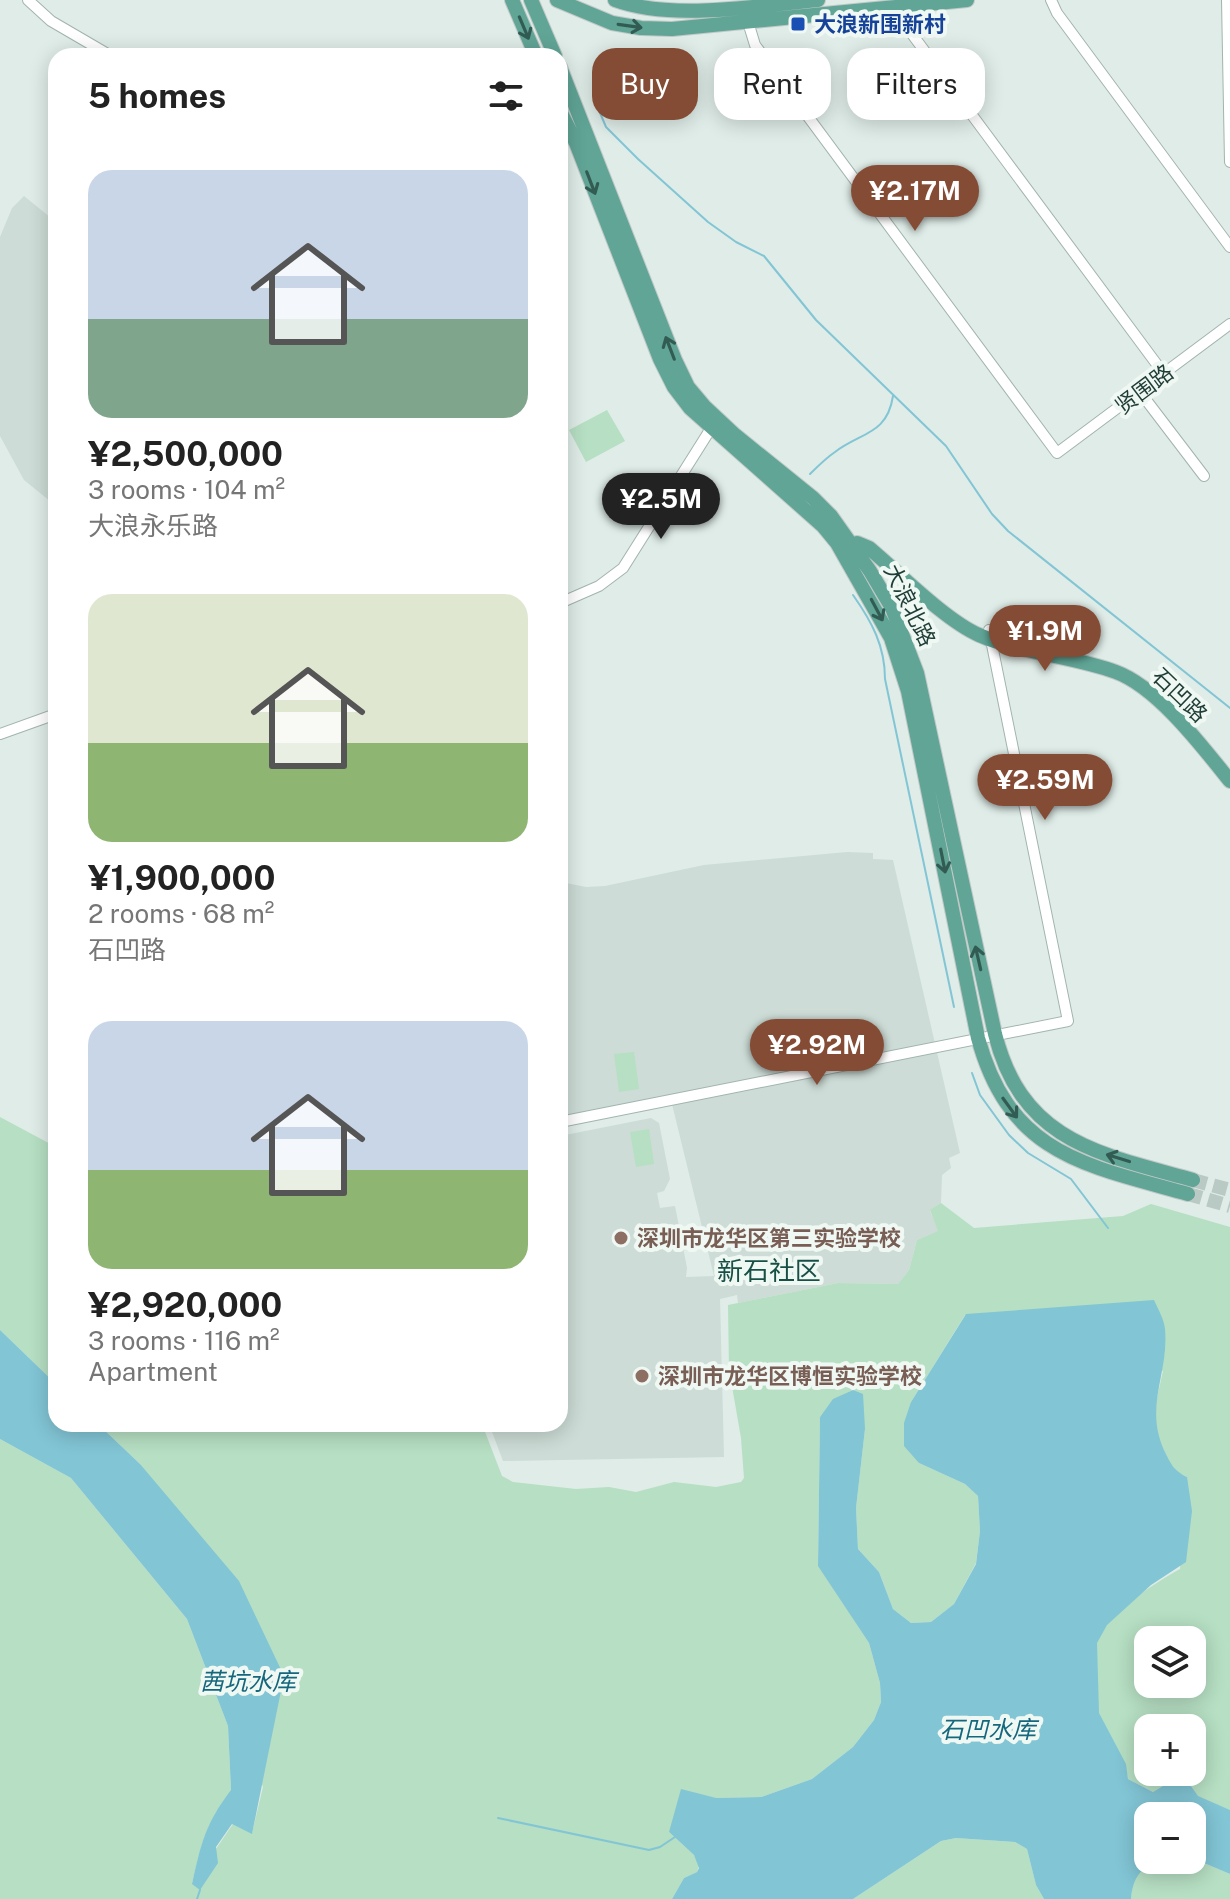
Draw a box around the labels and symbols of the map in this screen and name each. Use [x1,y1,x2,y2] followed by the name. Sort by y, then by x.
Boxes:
[814,11,946,37] place label: 大浪新围新村
[518,15,533,40] one-way arrow
[789,15,807,33] marker: 大浪新围新村
[617,19,642,34] one-way arrow
[850,165,980,233] pin: ¥2.17M
[585,170,600,195] one-way arrow
[662,336,676,361] one-way arrow
[1110,359,1178,419] street label: 贤围路
[605,473,717,541] pin: ¥2.5M
[879,560,941,650] street label: 大浪北路
[869,598,885,622] one-way arrow
[989,605,1101,673] pin: ¥1.9M
[1147,663,1213,727] street label: 石凹路
[980,754,1110,822] pin: ¥2.59M
[936,848,951,873] one-way arrow
[970,946,985,972] one-way arrow
[752,1019,882,1087] pin: ¥2.92M
[1002,1097,1018,1119] one-way arrow
[1106,1150,1132,1165] one-way arrow
[637,1225,901,1251] place label: 深圳市龙华区第三实验学校
[612,1229,630,1247] marker: 深圳市龙华区第三实验学校
[717,1255,821,1286] district label: 新石社区
[658,1363,922,1389] place label: 深圳市龙华区博恒实验学校
[633,1367,651,1385] marker: 深圳市龙华区博恒实验学校
[200,1667,300,1695] water label: 茜坑水库
[940,1715,1040,1743] water label: 石凹水库

